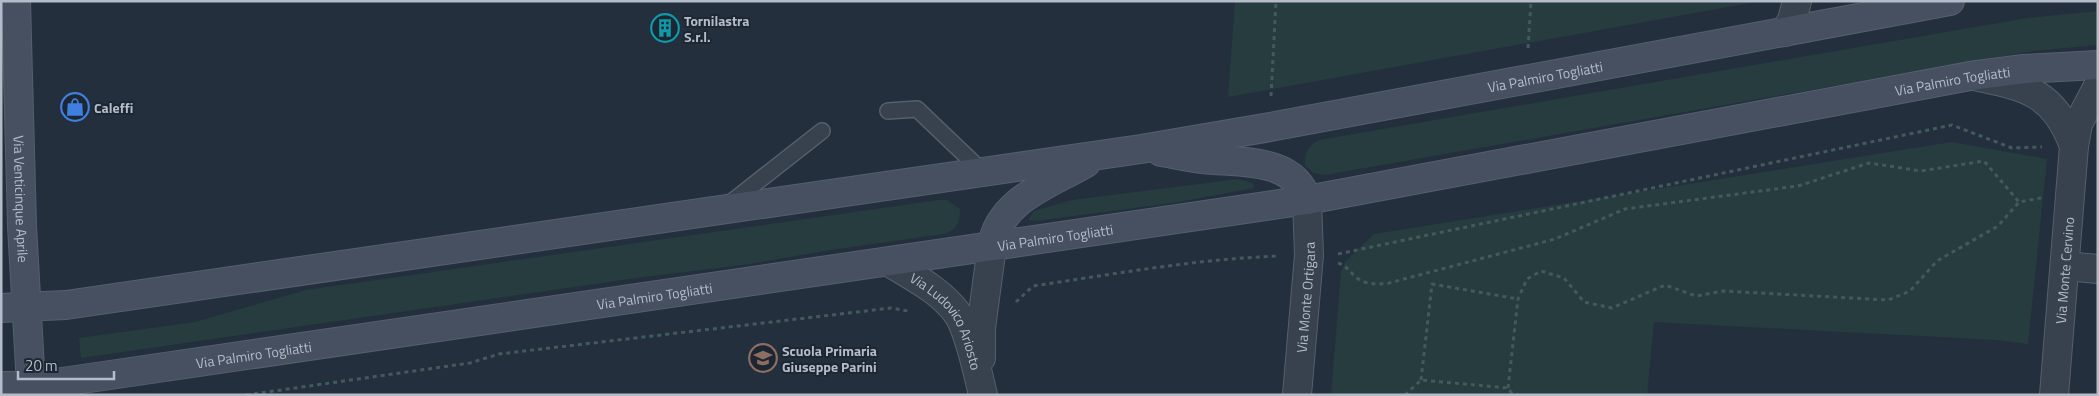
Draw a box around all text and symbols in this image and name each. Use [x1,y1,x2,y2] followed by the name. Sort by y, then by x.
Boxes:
[684,10,749,47] place label: Tornilastra S.r.l.
[650,13,680,43] building icon: Tornilastra S.r.l.
[1486,55,1604,97] street label: Via Palmiro Togliatti
[1893,60,2011,100] street label: Via Palmiro Togliatti
[60,92,90,122] shop icon: Caleffi
[94,97,133,118] place label: Caleffi
[9,135,35,263] street label: Via Venticinque Aprile
[2049,216,2079,325] street label: Via Monte Cervino
[996,218,1114,256] street label: Via Palmiro Togliatti
[1290,242,1320,354] street label: Via Monte Ortigara
[906,267,987,372] street label: Via Ludovico Ariosto
[595,277,714,314] street label: Via Palmiro Togliatti
[194,335,313,373] street label: Via Palmiro Togliatti
[782,340,877,377] place label: Scuola Primaria Giuseppe Parini
[748,343,778,373] school or university icon: Scuola Primaria Giuseppe Parini
[18,348,114,380] scale bar
[25,354,58,377] text: 20 m

